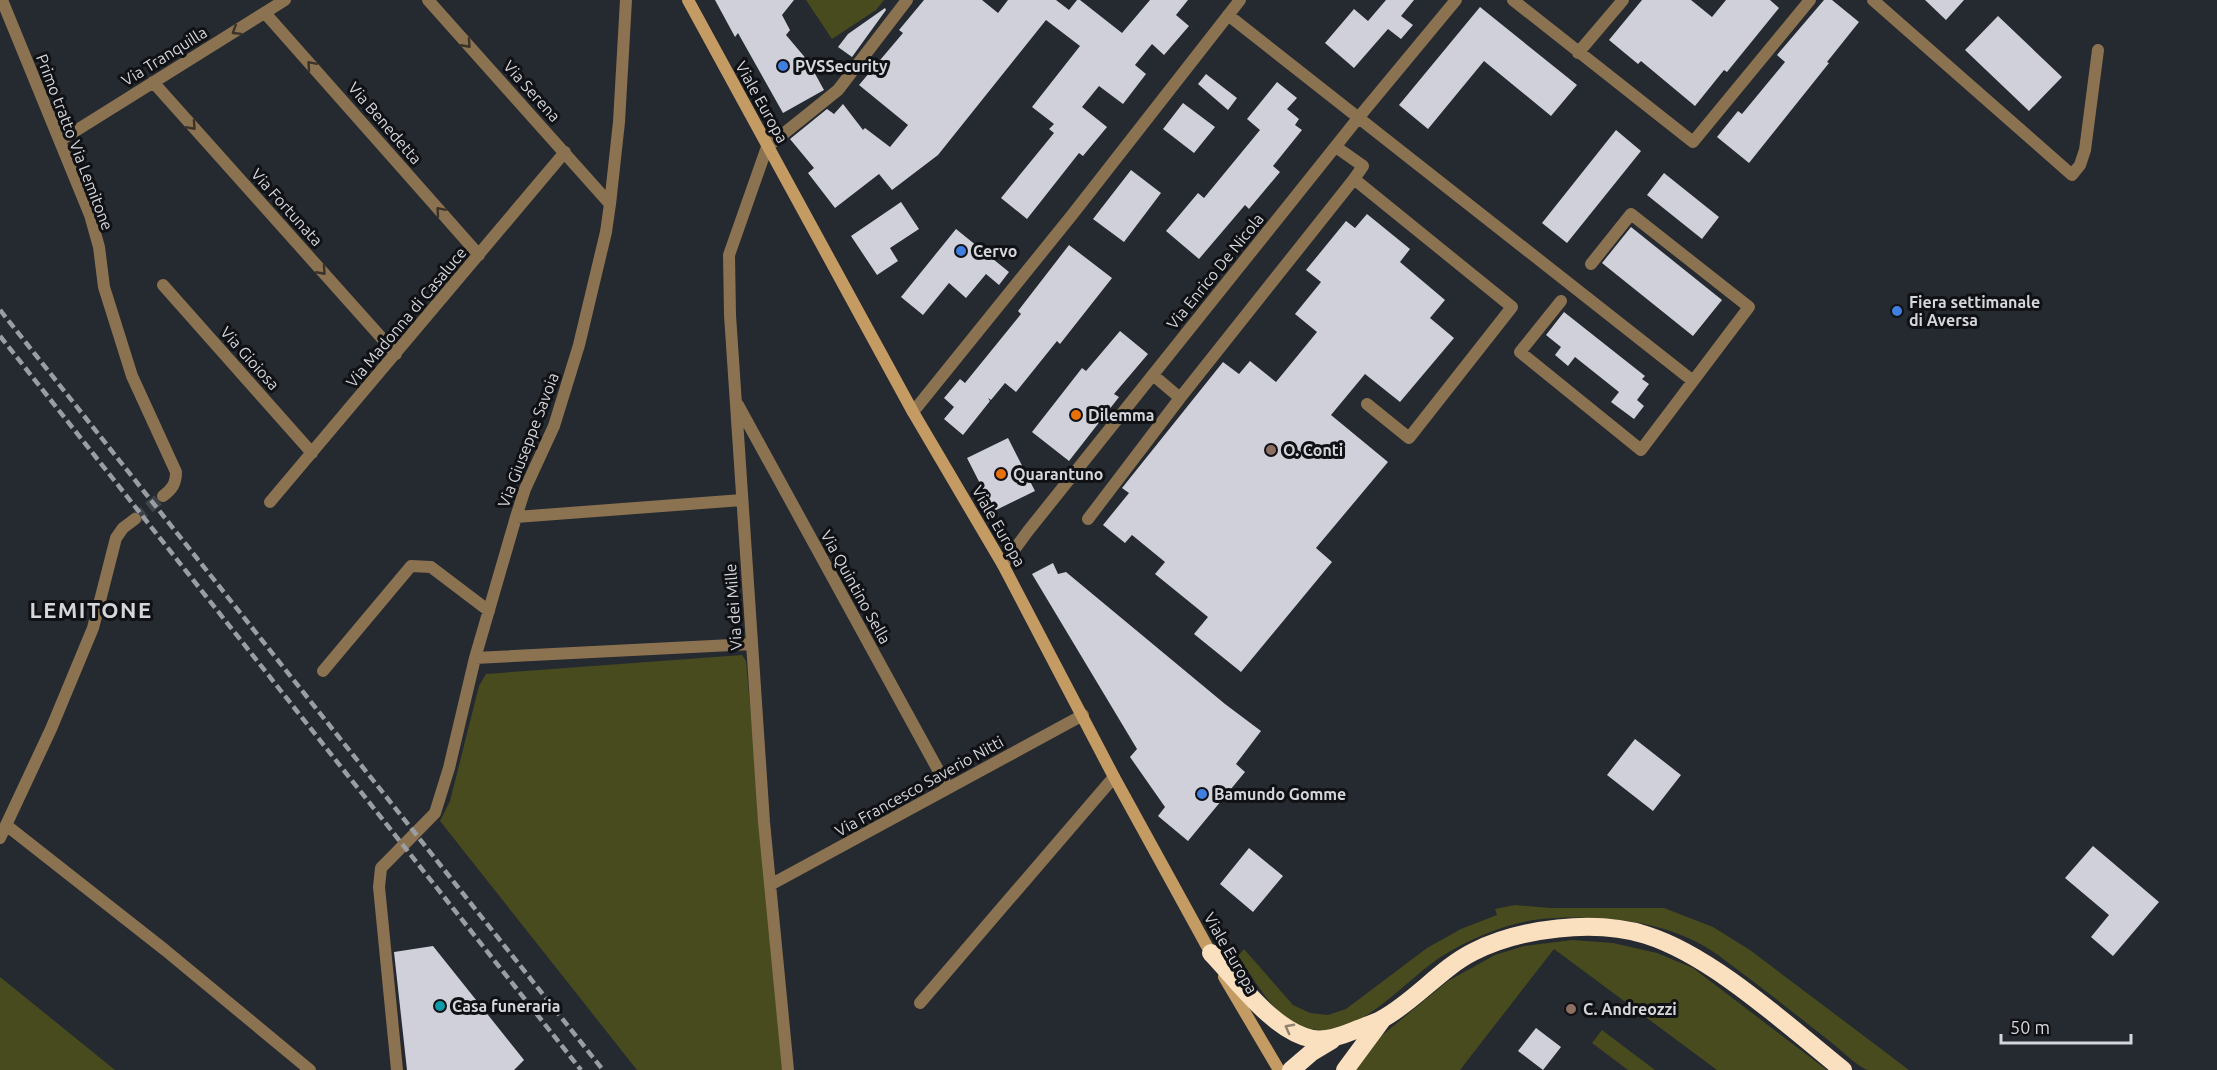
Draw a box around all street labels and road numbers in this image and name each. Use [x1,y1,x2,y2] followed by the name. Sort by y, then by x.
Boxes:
[118,23,210,89] street label: Via Tranquilla
[33,51,117,233] street label: Primo tratto Via Lemitone
[500,57,564,125] street label: Via Serena
[732,58,792,146] street label: Viale Europa
[345,78,425,168] street label: Via Benedetta
[248,165,326,249] street label: Via Fortunata
[1163,210,1267,332] street label: Via Enrico De Nicola
[342,243,470,391] street label: Via Madonna di Casaluce
[217,323,283,393] street label: Via Gioiosa
[494,370,562,510] street label: Via Giuseppe Savoia
[969,482,1029,570] street label: Viale Europa
[817,527,895,647] street label: Via Quintino Sella
[721,563,745,651] street label: Via dei Mille
[832,732,1006,840] street label: Via Francesco Saverio Nitti
[1201,909,1261,997] street label: Viale Europa

